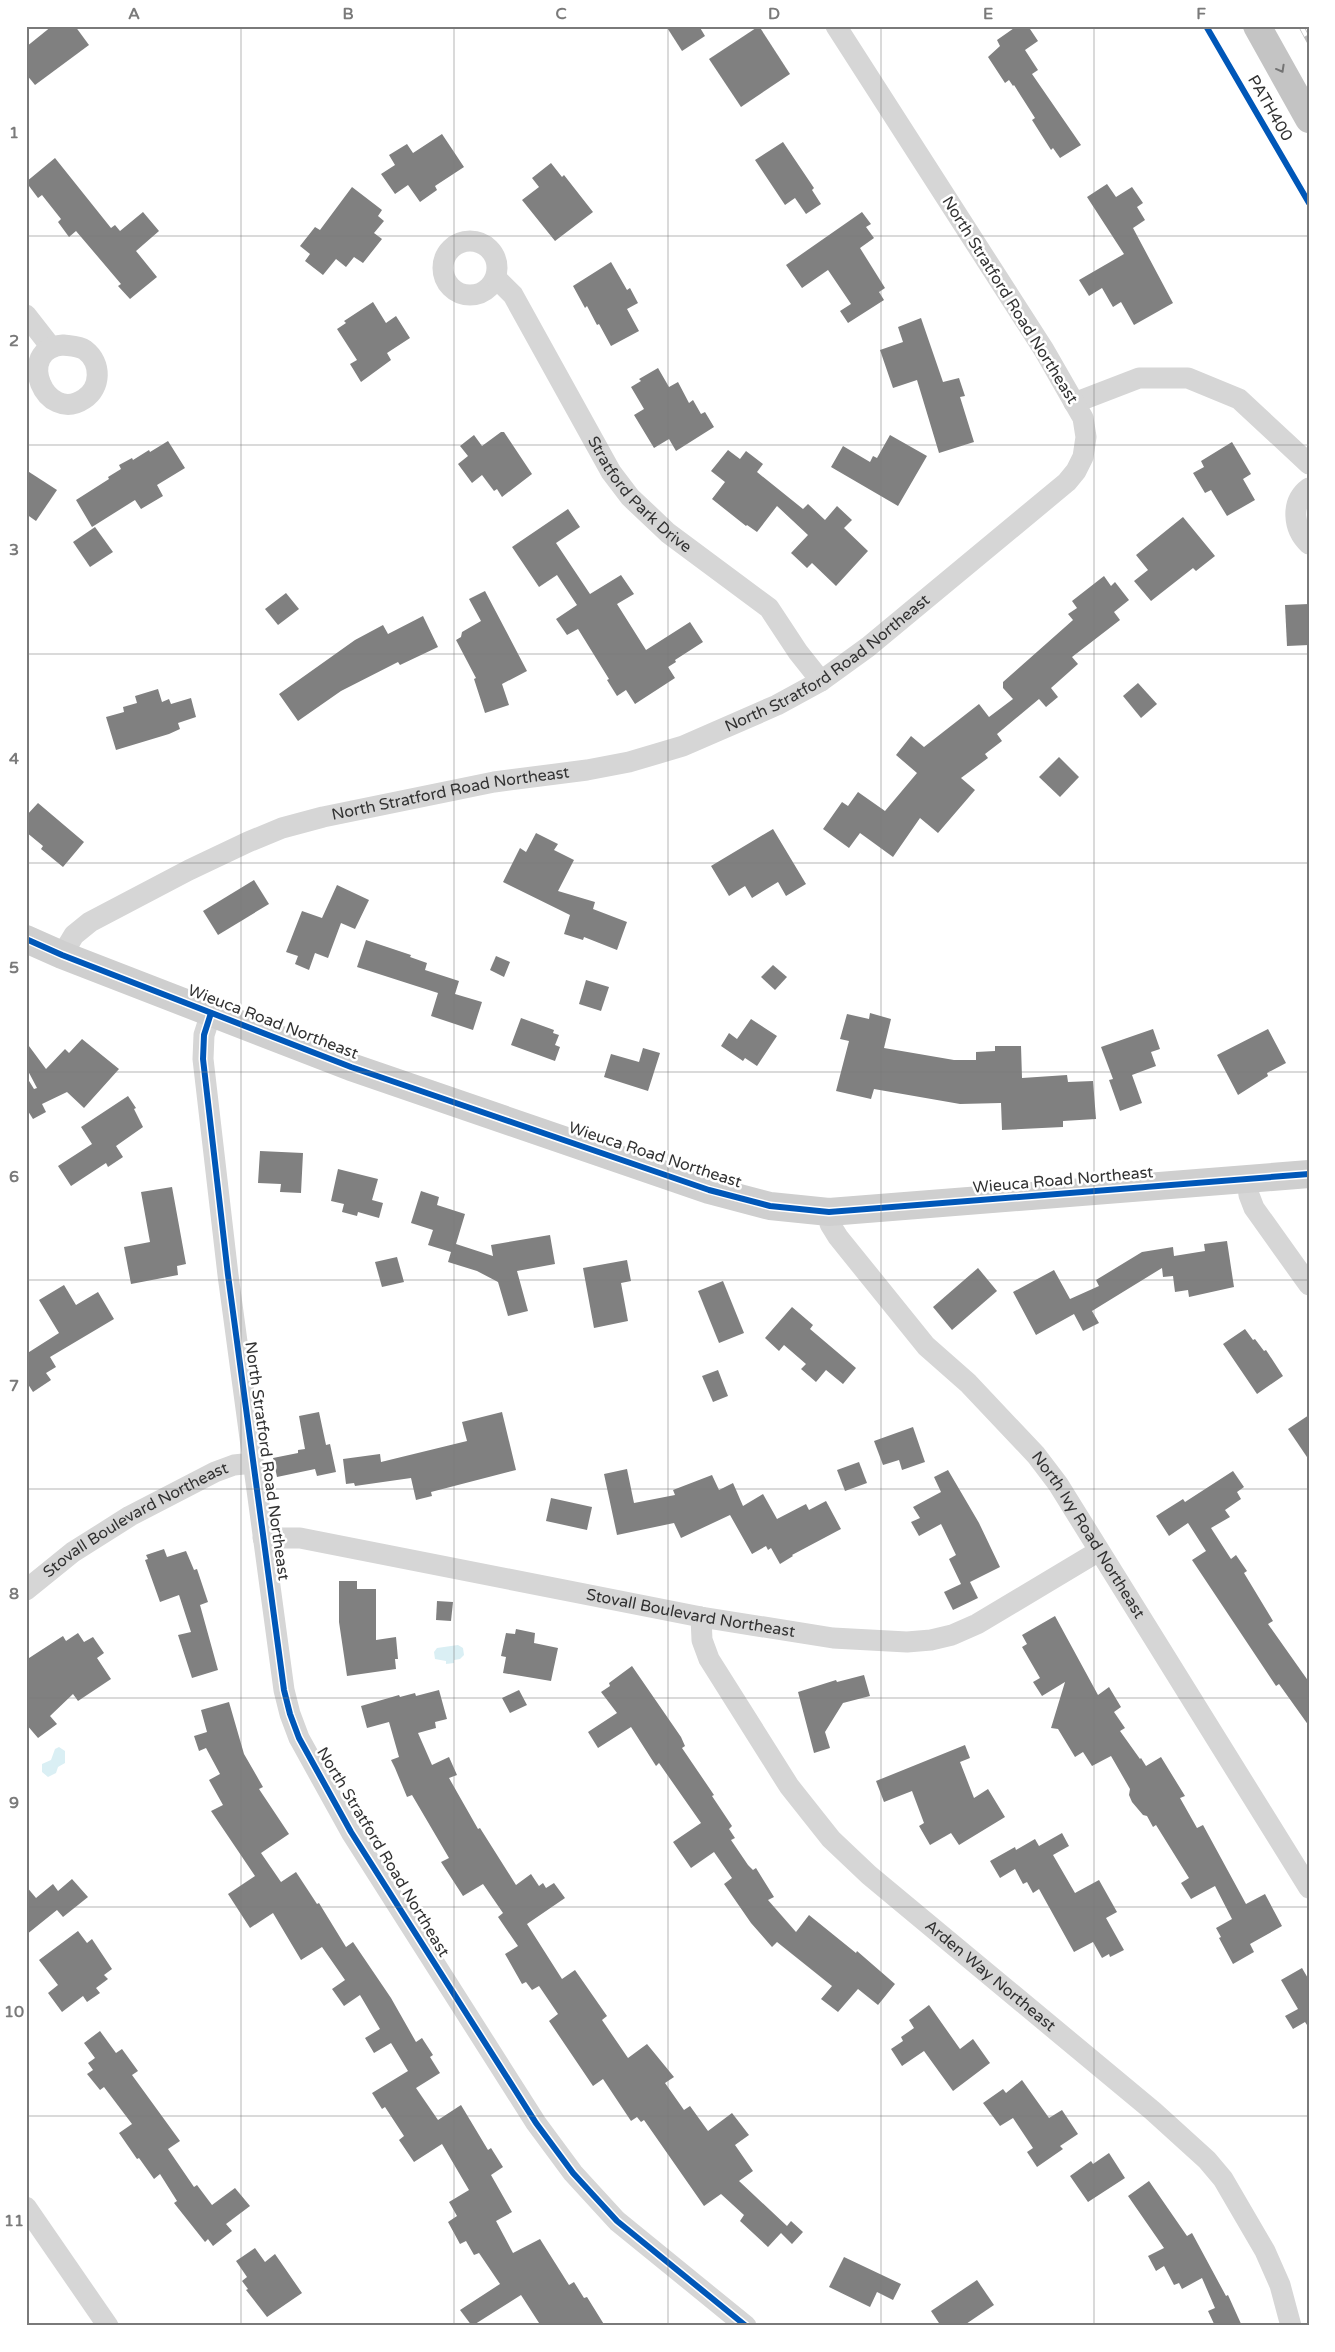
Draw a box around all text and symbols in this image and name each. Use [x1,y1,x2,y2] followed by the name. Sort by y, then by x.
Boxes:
[128,4,140,24] text: A
[342,4,354,24] text: B
[555,4,567,24] text: C
[768,4,780,24] text: D
[983,4,993,24] text: E
[1196,4,1206,24] text: F
[1274,64,1284,73] one-way arrow
[1243,71,1297,145] street label: PATH400
[9,123,19,143] text: 1
[938,192,1082,408] street label: North Stratford Road Northeast
[9,331,19,351] text: 2
[583,433,696,557] street label: Stratford Park Drive
[9,540,19,560] text: 3
[722,590,934,737] street label: North Stratford Road Northeast
[9,749,19,769] text: 4
[330,762,571,825] street label: North Stratford Road Northeast
[9,958,19,978] text: 5
[185,980,361,1064] street label: Wieuca Road Northeast
[566,1118,744,1192] street label: Wieuca Road Northeast
[972,1162,1154,1198] street label: Wieuca Road Northeast
[9,1167,19,1187] text: 6
[240,1340,294,1582] street label: North Stratford Road Northeast
[9,1376,19,1396] text: 7
[1027,1448,1149,1622] street label: North Ivy Road Northeast
[39,1458,231,1582] street label: Stovall Boulevard Northeast
[9,1584,19,1604] text: 8
[585,1585,797,1642] street label: Stovall Boulevard Northeast
[312,1743,454,1961] street label: North Stratford Road Northeast
[9,1793,19,1813] text: 9
[921,1916,1060,2036] street label: Arden Way Northeast
[4,2002,24,2022] text: 10
[4,2211,24,2231] text: 11

